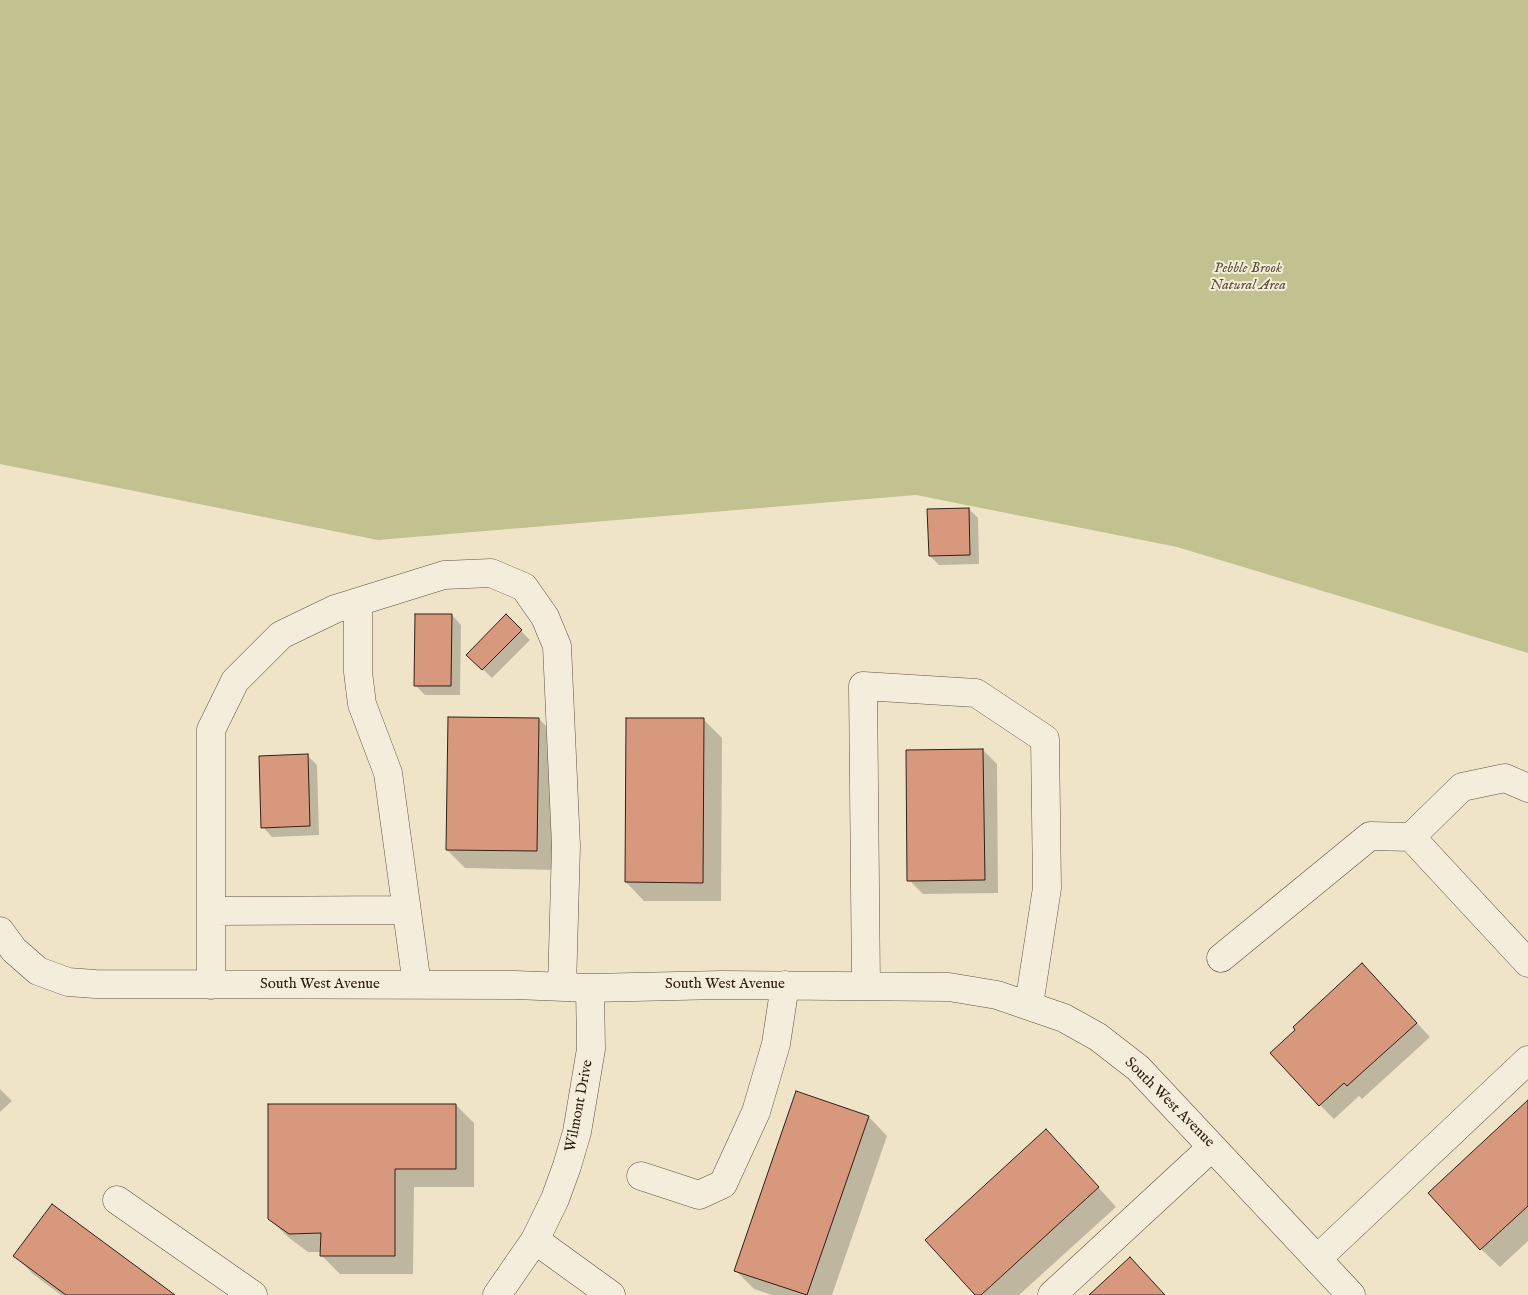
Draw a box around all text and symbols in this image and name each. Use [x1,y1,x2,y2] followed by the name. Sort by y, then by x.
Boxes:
[1210,260,1286,295] park label: Pebble Brook Natural Area
[260,976,380,994] street label: South West Avenue
[665,976,785,994] street label: South West Avenue
[1120,1054,1218,1152] street label: South West Avenue
[562,1058,598,1154] street label: Wilmont Drive

